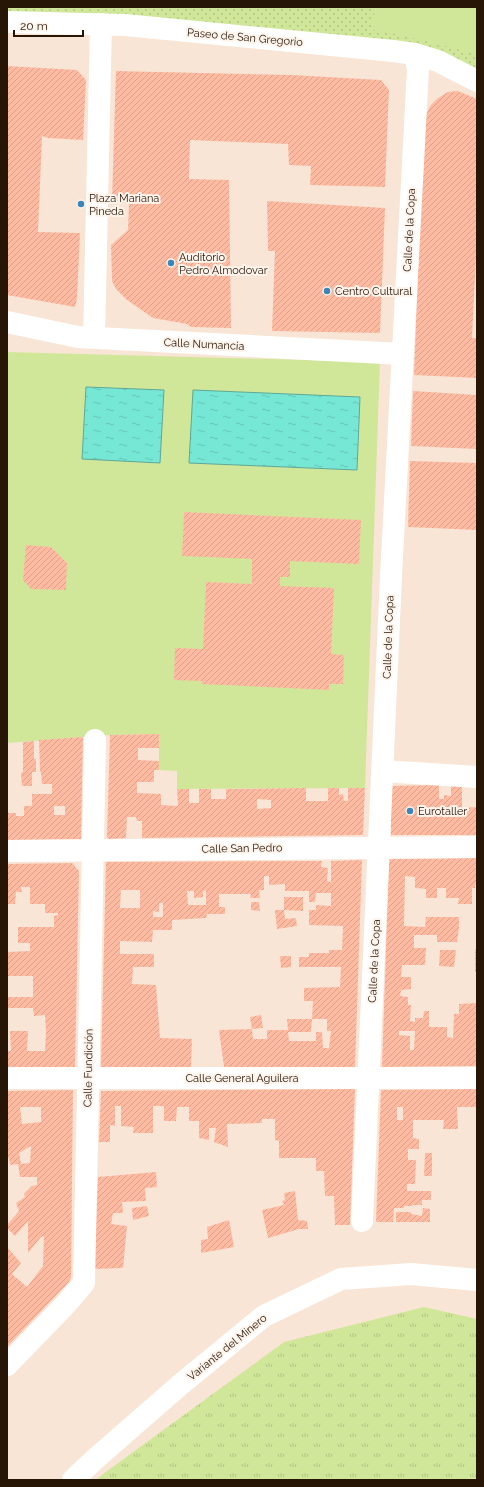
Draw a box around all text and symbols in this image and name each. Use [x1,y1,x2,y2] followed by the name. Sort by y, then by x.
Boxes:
[14,12,83,38] scale bar
[20,19,48,33] text: 20 m
[187,26,304,49] street label: Paseo de San Gregorio
[401,188,418,272] street label: Calle de la Copa
[89,192,159,218] place label: Plaza Mariana Pineda
[76,199,86,209] marker: Plaza Mariana Pineda
[179,251,268,277] place label: Auditorio Pedro Almodovar
[166,258,176,268] marker: Auditorio Pedro Almodovar
[335,285,412,298] place label: Centro Cultural
[322,286,332,296] marker: Centro Cultural
[163,336,245,353] street label: Calle Numancia
[381,595,396,679] street label: Calle de la Copa
[418,805,467,818] place label: Eurotaller
[405,806,415,816] marker: Eurotaller
[201,841,283,856] street label: Calle San Pedro
[366,919,383,1003] street label: Calle de la Copa
[81,1029,96,1107] street label: Calle Fundición
[185,1072,299,1085] street label: Calle General Aguilera
[185,1311,270,1383] street label: Variante del Minero

